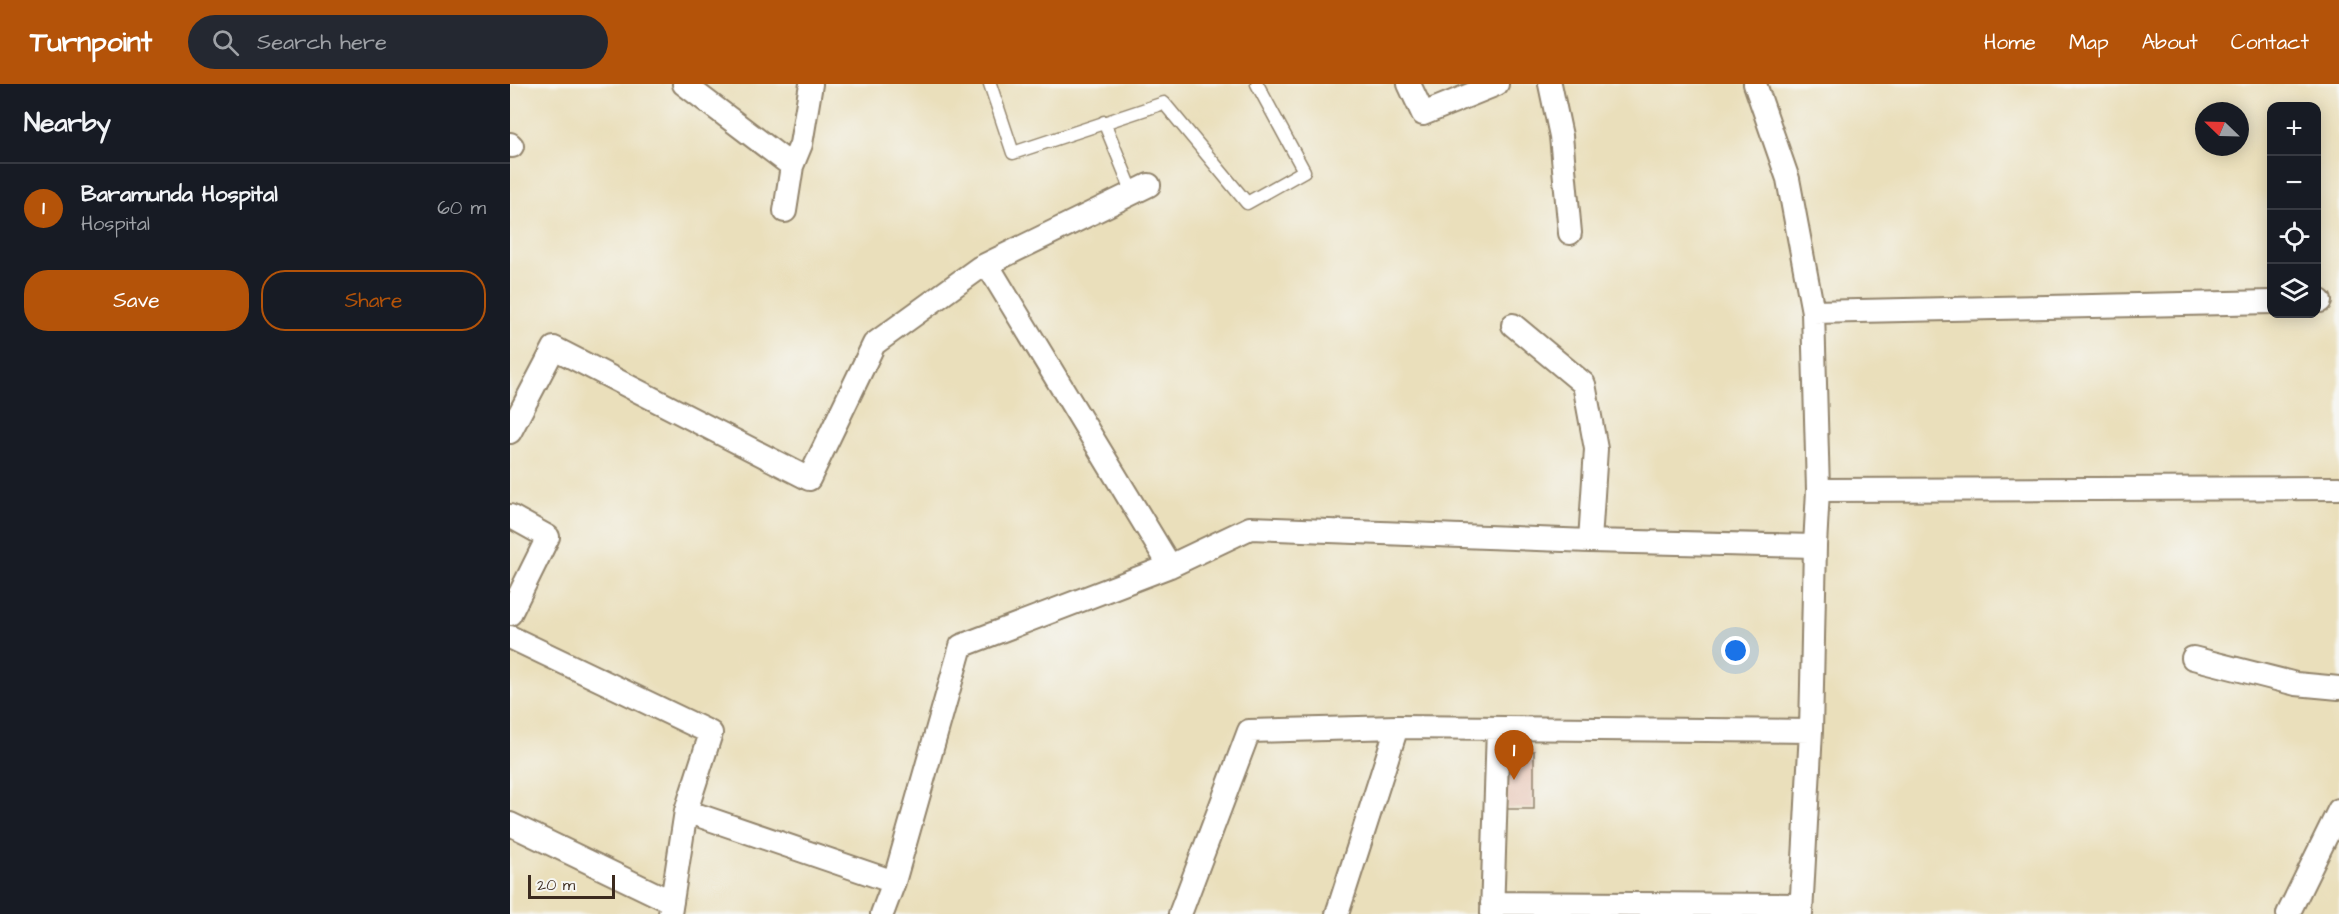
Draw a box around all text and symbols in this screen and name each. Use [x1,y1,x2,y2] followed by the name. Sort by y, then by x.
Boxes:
[188,15,608,69] search box
[30,23,152,62] text: Turnpoint
[209,26,242,59] icon: search
[257,27,387,58] text: Search here
[1984,28,2036,57] text: Home
[2069,28,2109,57] text: Map
[2142,28,2198,57] text: About
[2231,28,2309,57] text: Contact
[2195,102,2249,156] north arrow
[2267,102,2321,318] map controls
[2267,102,2321,156] button: +
[24,105,111,141] text: Nearby
[2267,156,2321,210] button: −
[81,179,278,210] text: Baramunda Hospital
[42,194,45,222] text: 1
[437,194,486,222] text: 60 m
[81,210,150,238] text: Hospital
[2267,210,2321,264] button: locate
[2267,264,2321,318] button: layers
[24,270,249,331] button: Save
[261,270,486,331] button: Share
[1721,636,1750,665] your location
[1494,730,1534,780] pin: 1
[528,872,615,900] scale bar
[537,874,575,896] text: 20 m

